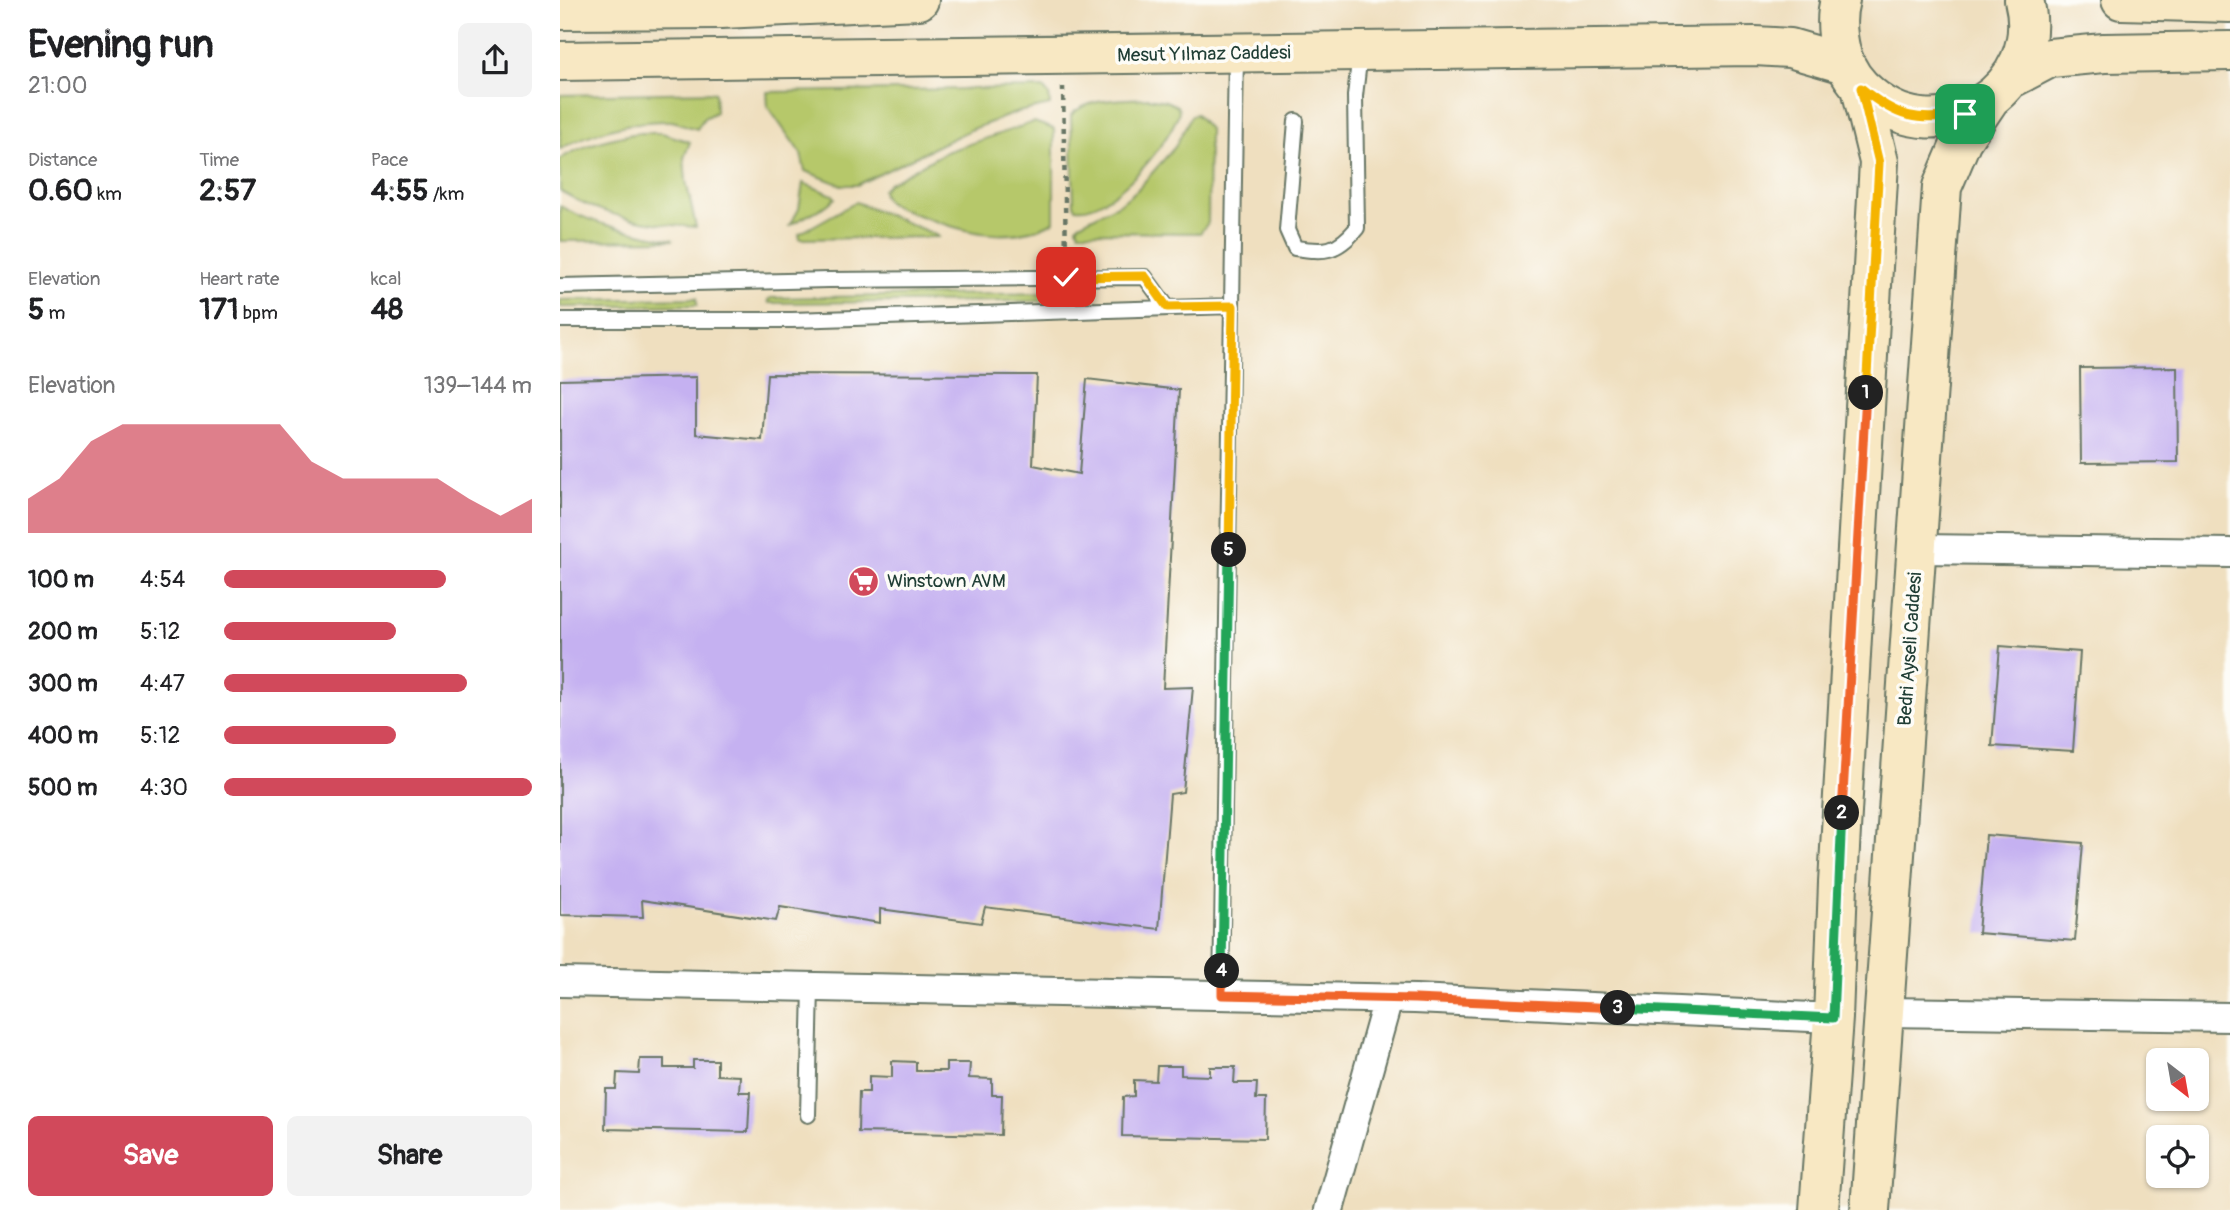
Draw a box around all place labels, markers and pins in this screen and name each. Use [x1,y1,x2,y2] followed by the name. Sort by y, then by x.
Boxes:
[1935,84,1995,144] pin
[1036,247,1096,307] pin
[1848,376,1884,410] pin: 1
[1212,532,1246,568] pin: 5
[847,564,881,598] supermarket icon: Winstown AVM
[887,569,1006,593] place label: Winstown AVM
[1824,796,1860,830] pin: 2
[1204,954,1240,988] pin: 4
[1600,990,1636,1026] pin: 3

